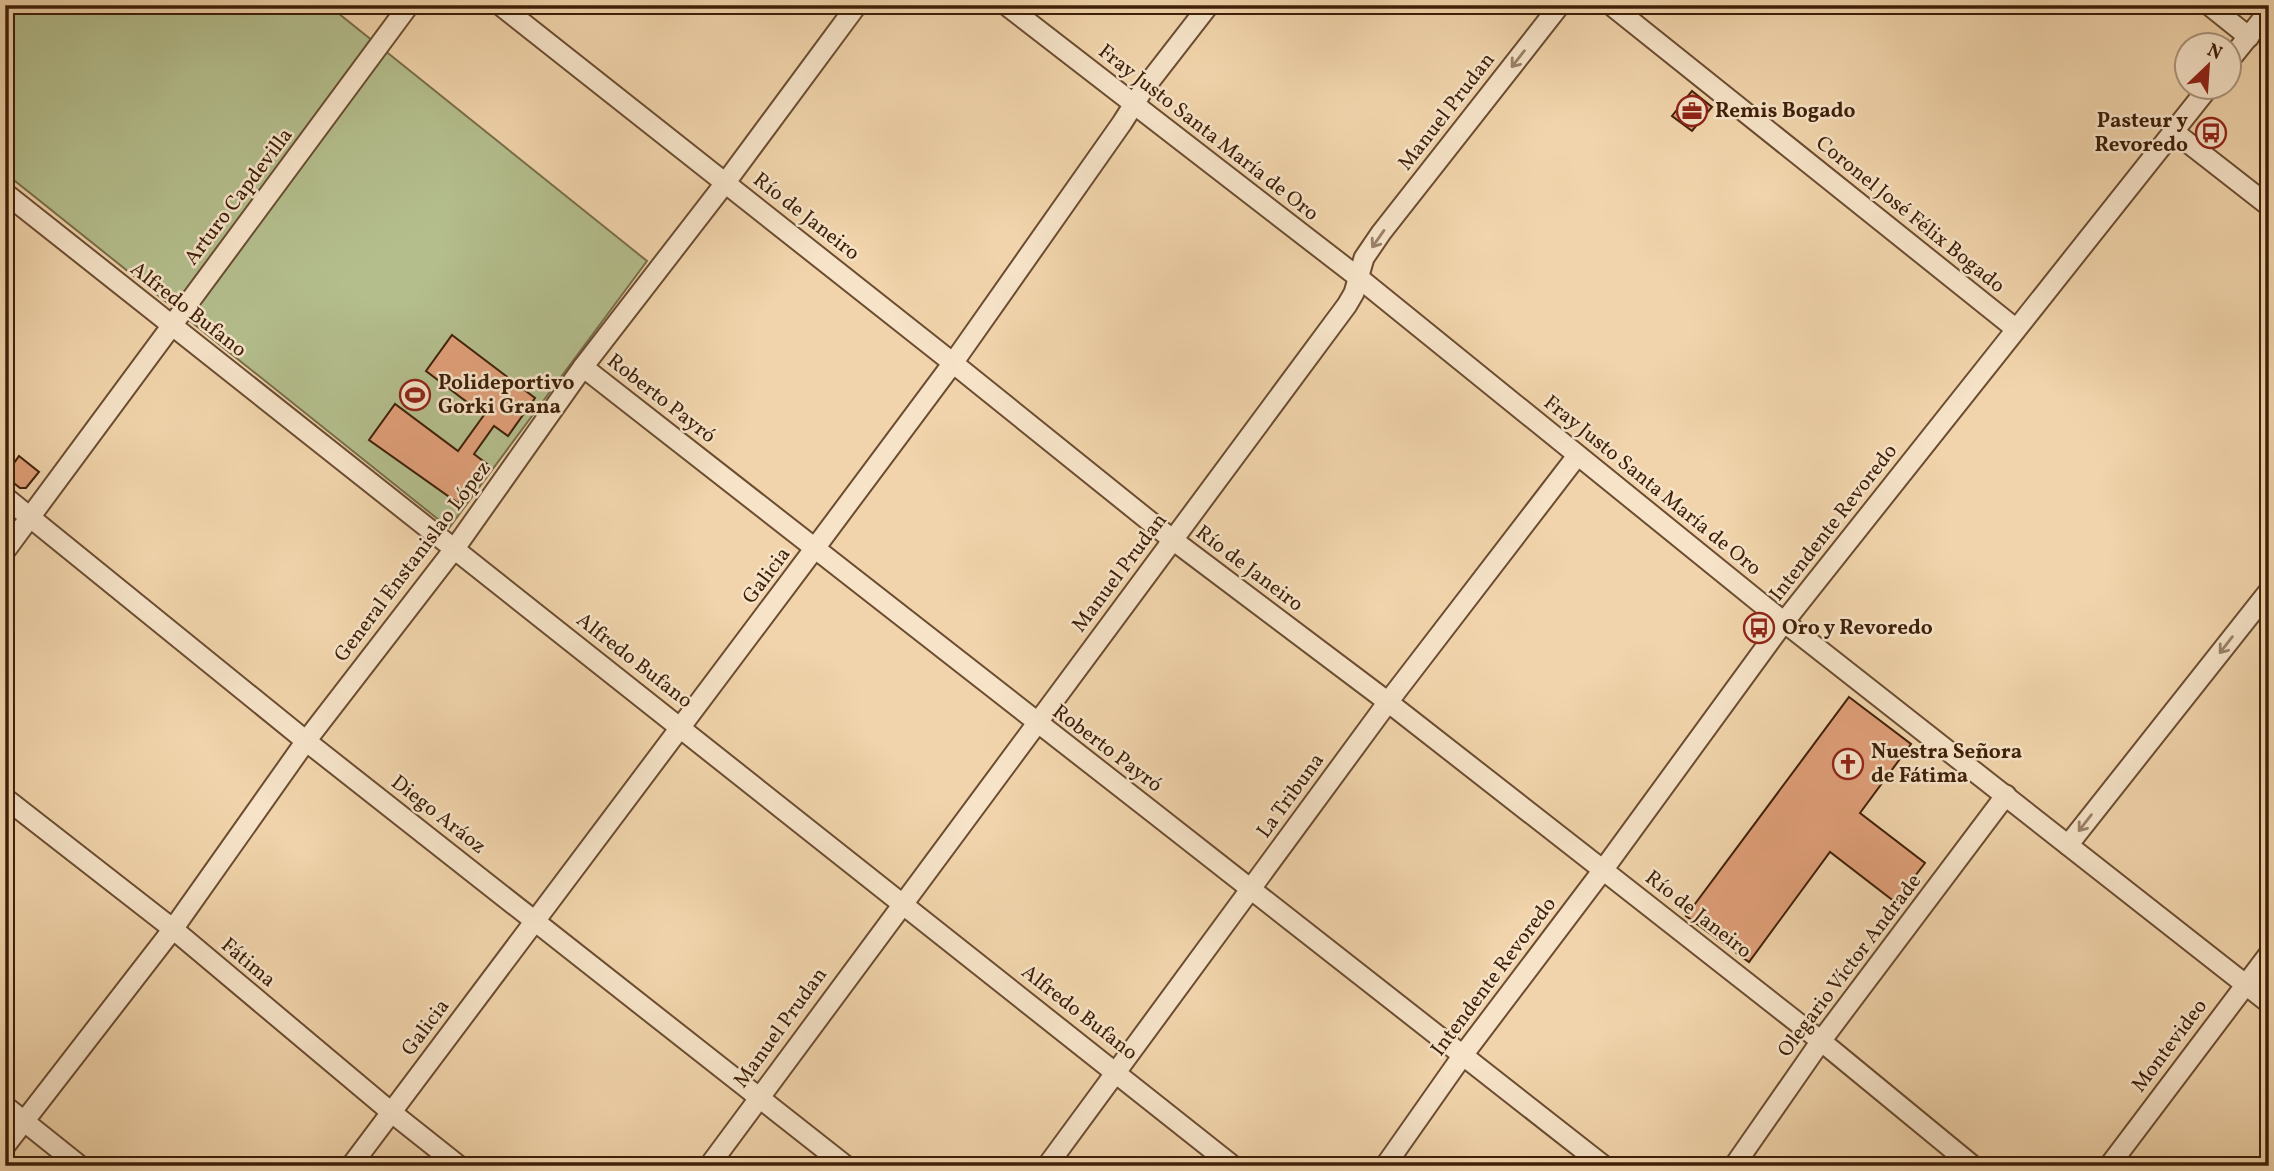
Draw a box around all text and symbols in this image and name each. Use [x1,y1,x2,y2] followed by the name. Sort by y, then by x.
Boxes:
[2172,32,2242,102] north arrow
[1092,38,1324,228] street label: Fray Justo Santa María de Oro
[2203,38,2226,67] text: N
[1392,47,1502,177] street label: Manuel Prudan
[1510,49,1525,68] one-way arrow
[1675,94,1709,128] office icon: Remis Bogado
[1715,97,1856,126] place label: Remis Bogado
[2094,107,2188,160] place label: Pasteur y Revoredo
[2194,116,2228,150] bus stop icon: Pasteur y Revoredo
[178,122,300,272] street label: Arturo Capdevilla
[1809,129,2011,301] street label: Coronel José Félix Bogado
[747,166,865,268] street label: Río de Janeiro
[1371,229,1386,248] one-way arrow
[124,255,252,365] street label: Alfredo Bufano
[600,347,722,451] street label: Roberto Payró
[438,369,574,422] place label: Polideportivo Gorki Grana
[398,378,432,412] sports icon: Polideportivo Gorki Grana
[1537,389,1767,583] street label: Fray Justo Santa María de Oro
[1763,438,1905,608] street label: Intendente Revoredo
[328,455,498,669] street label: General Enstanislao López
[1066,507,1174,639] street label: Manuel Prudan
[1189,519,1309,619] street label: Río de Janeiro
[736,541,798,611] street label: Galicia
[570,606,698,716] street label: Alfredo Bufano
[1742,611,1776,645] bus stop icon: Oro y Revoredo
[1782,614,1933,643] place label: Oro y Revoredo
[2219,635,2234,653] one-way arrow
[1046,698,1168,800] street label: Roberto Payró
[1871,738,2022,791] place label: Nuestra Señora de Fátima
[1831,747,1865,781] church icon: Nuestra Señora de Fátima
[1250,748,1332,844] street label: La Tribuna
[384,769,492,861] street label: Diego Aráoz
[2078,813,2093,832] one-way arrow
[1639,864,1757,966] street label: Río de Janeiro
[1771,868,1929,1064] street label: Olegario Víctor Andrade
[1424,891,1564,1063] street label: Intendente Revoredo
[214,931,282,995] street label: Fátima
[1015,958,1143,1068] street label: Alfredo Bufano
[727,962,835,1094] street label: Manuel Prudan
[395,993,457,1063] street label: Galicia
[2125,993,2215,1099] street label: Montevideo

